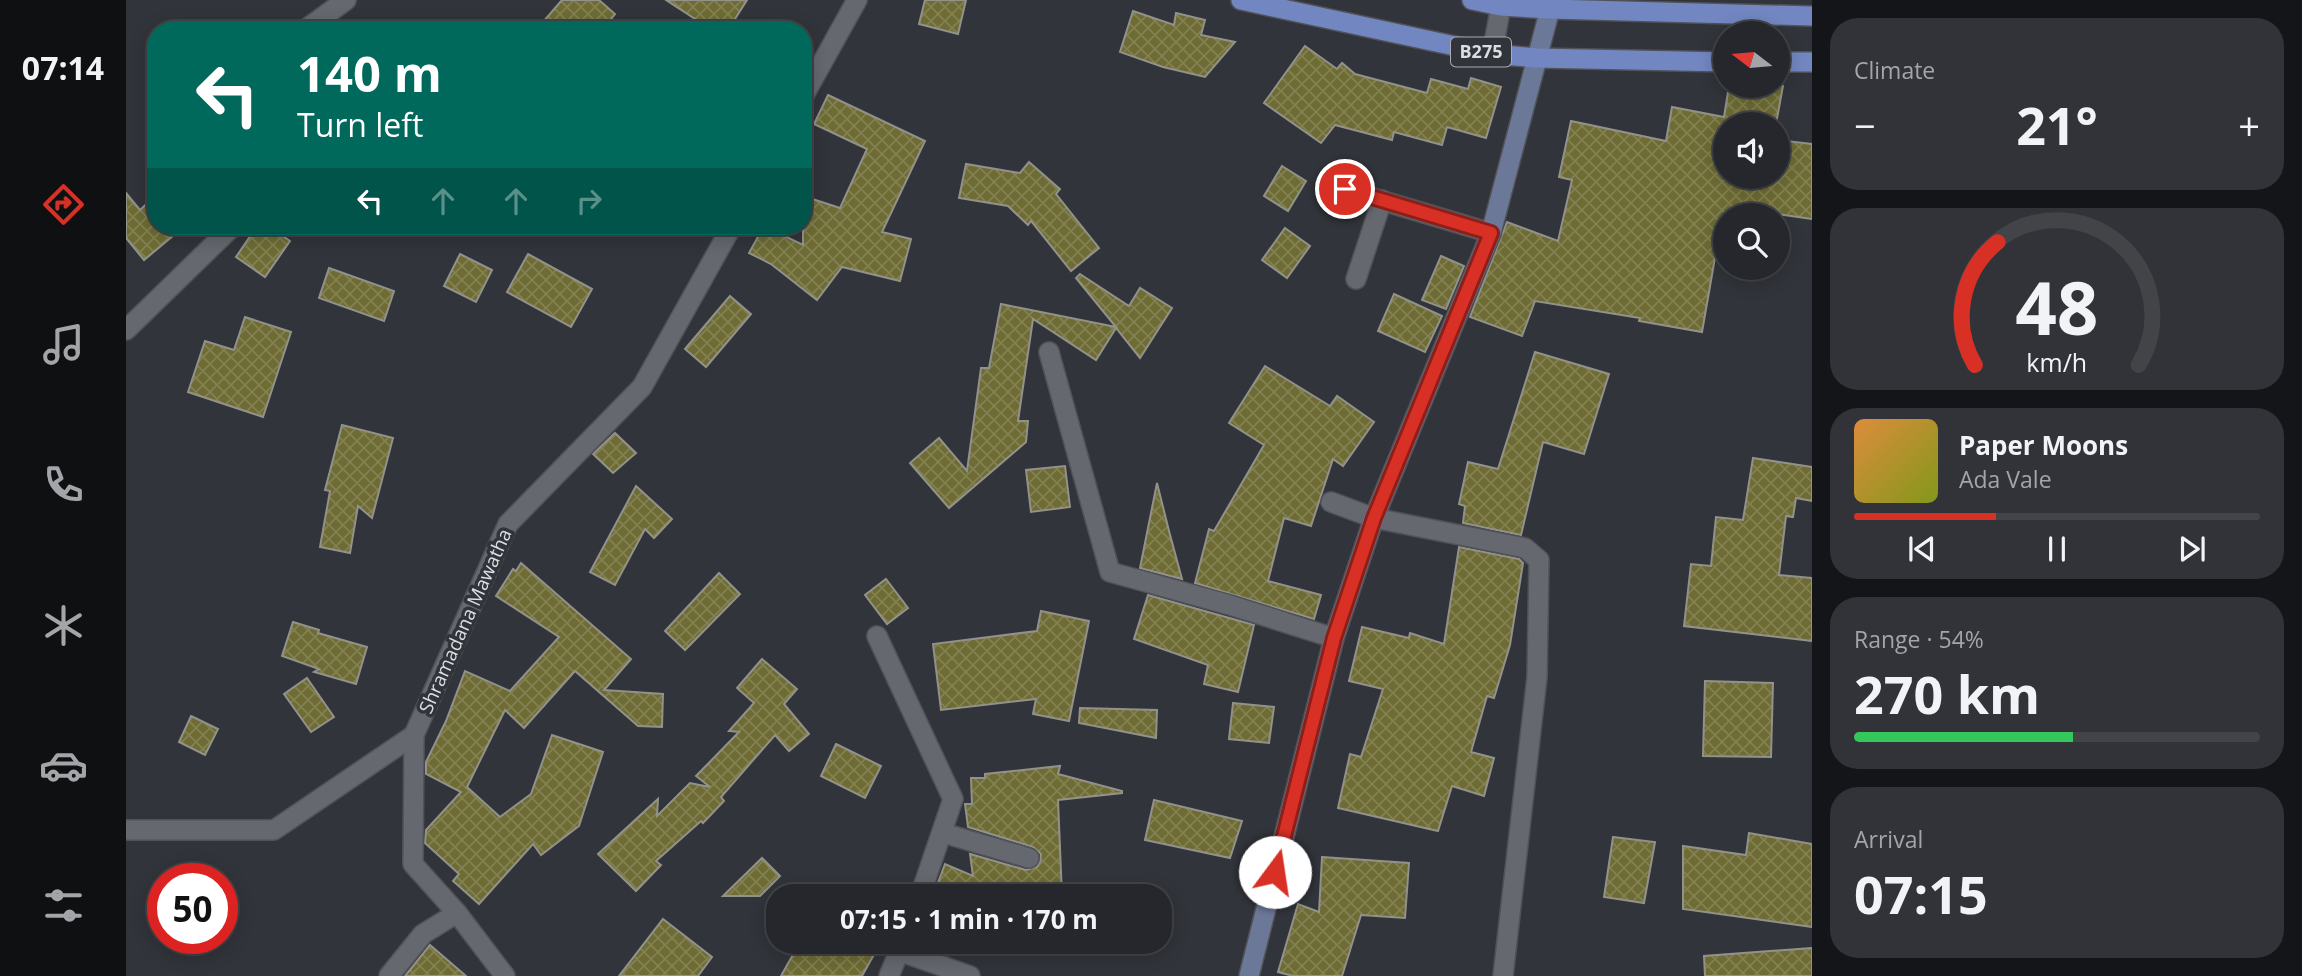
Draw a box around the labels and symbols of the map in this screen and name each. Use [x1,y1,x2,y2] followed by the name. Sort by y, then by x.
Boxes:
[1713,21,1790,98] north arrow
[1451,38,1511,66] road number: B275
[1315,159,1375,219] pin
[412,524,518,718] street label: Shramadana Mawatha
[1238,835,1312,909] position arrow
[147,863,238,954] speed limit sign: 50

